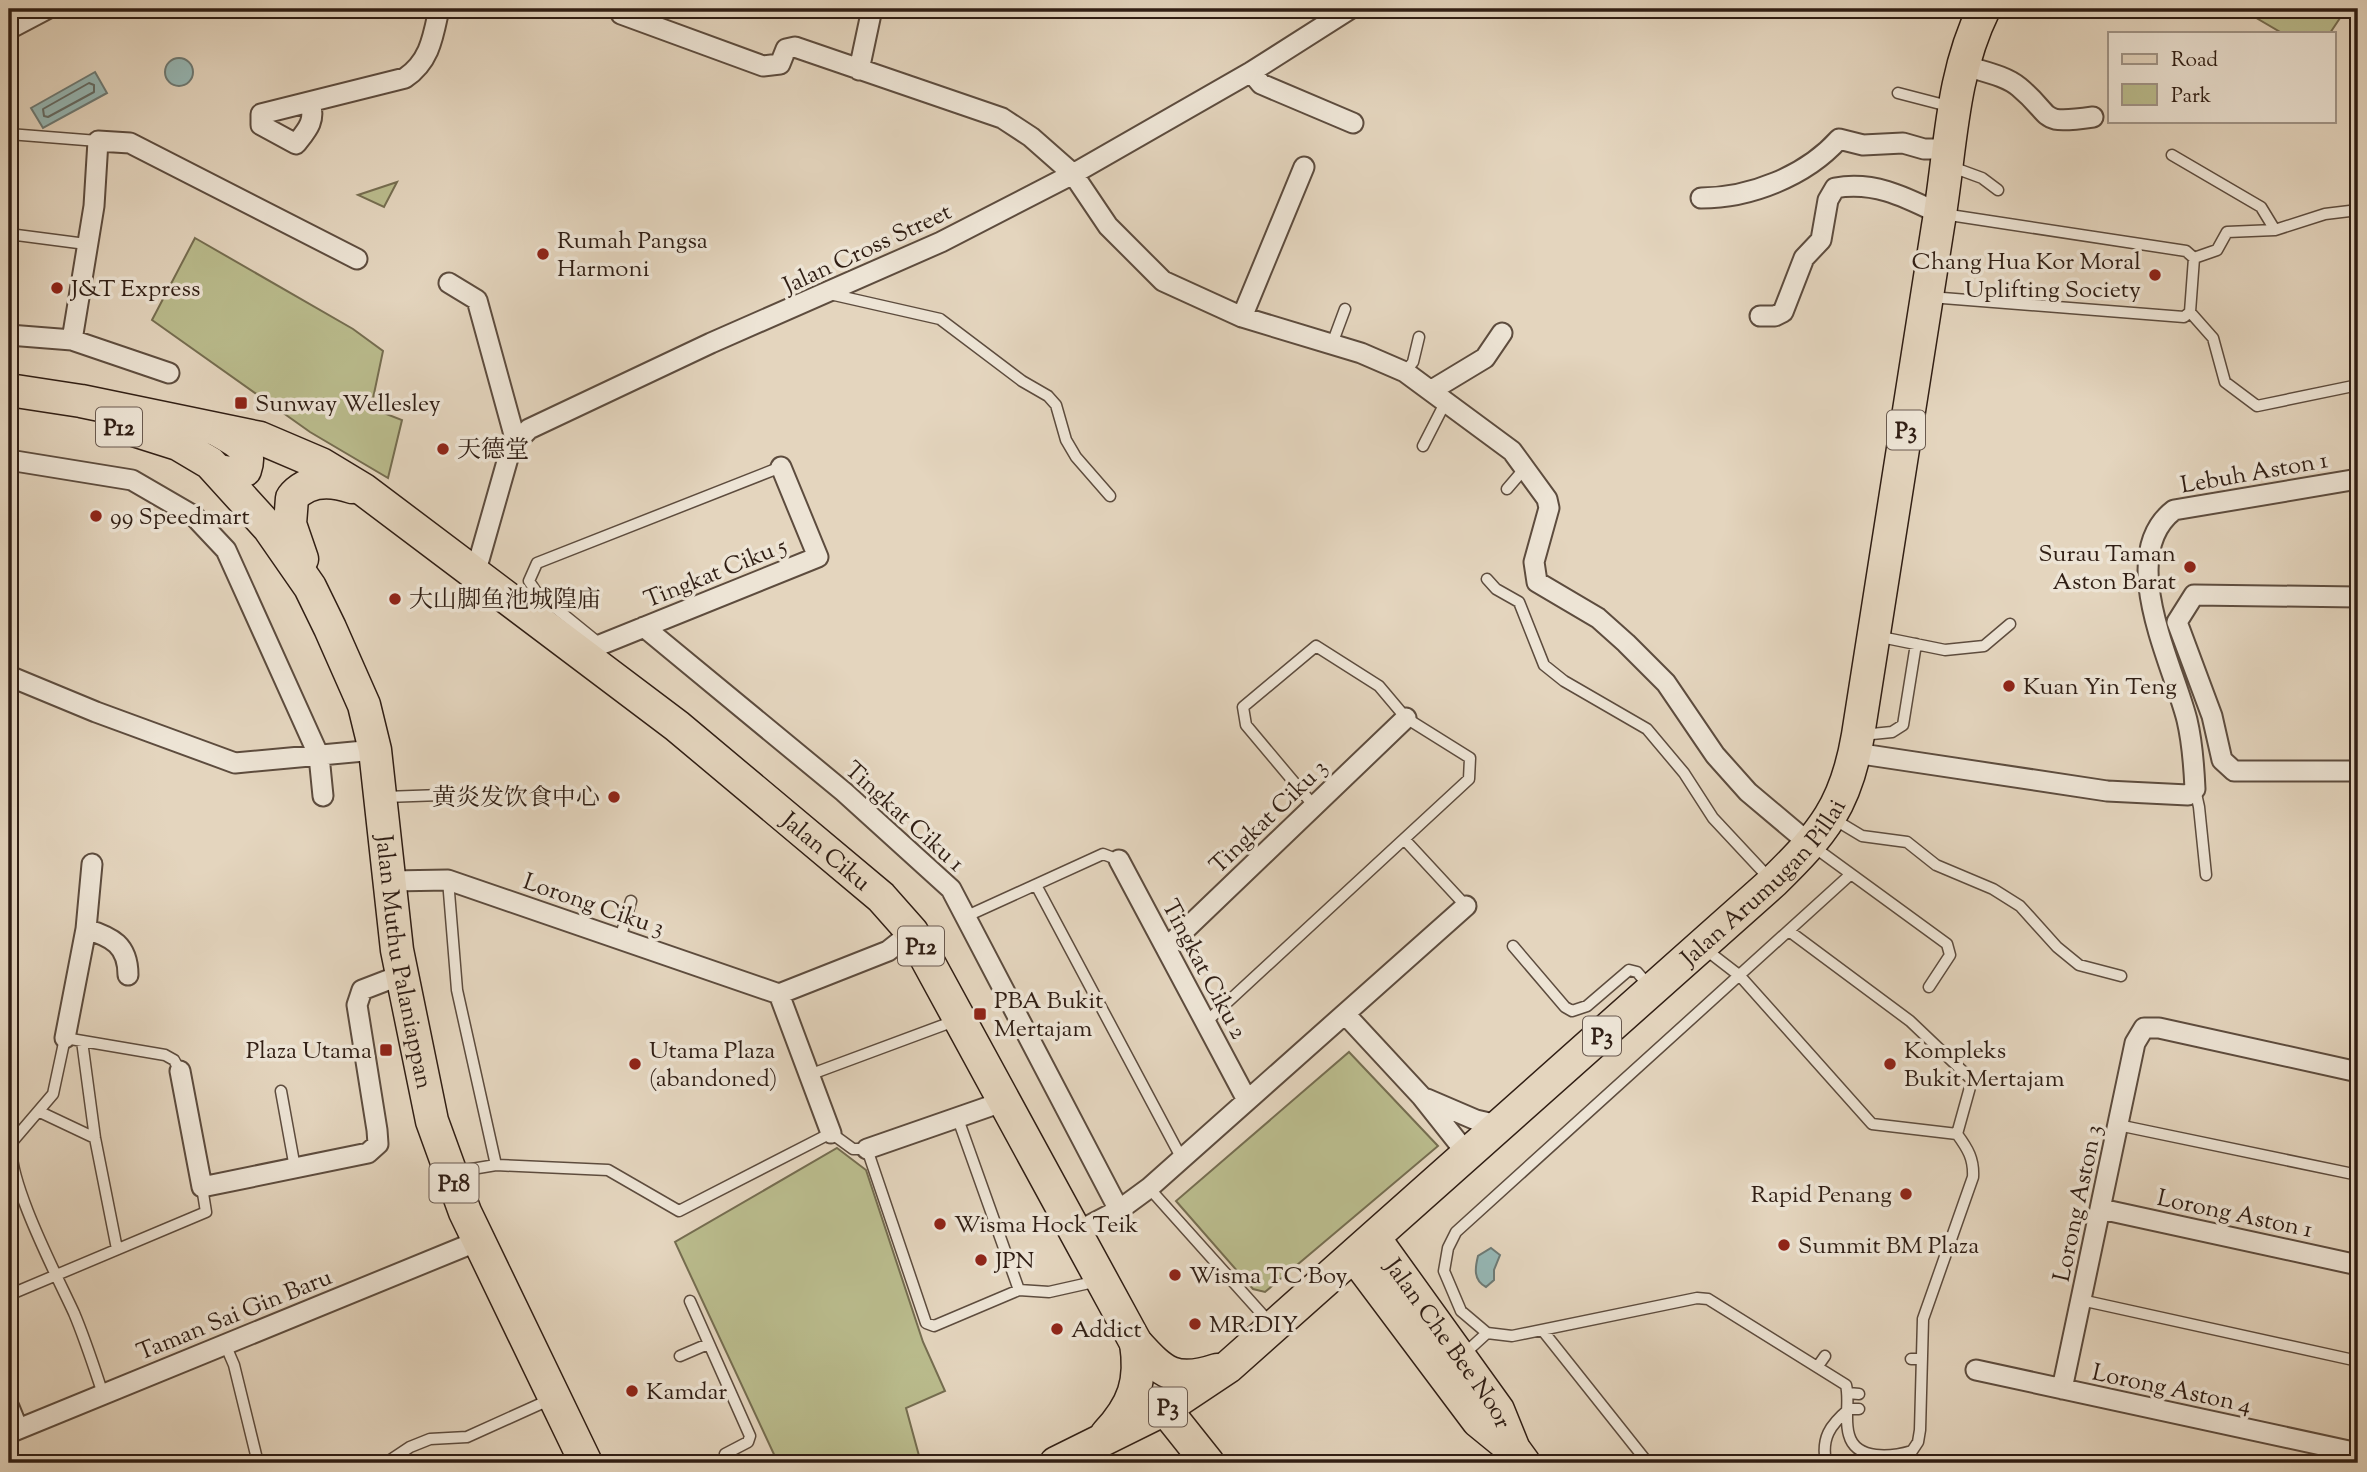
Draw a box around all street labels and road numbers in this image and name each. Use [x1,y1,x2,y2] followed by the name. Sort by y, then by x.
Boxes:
[776,196,958,305] street label: Jalan Cross Street
[96,408,142,446] road number: P12
[1887,410,1925,450] road number: P3
[2178,444,2331,504] street label: Lebuh Aston 1
[639,530,792,618] street label: Tingkat Ciku 5
[1203,752,1336,883] street label: Tingkat Ciku 3
[836,754,971,881] street label: Tingkat Ciku 1
[1673,794,1856,977] street label: Jalan Arumugan Pillai
[771,804,877,900] street label: Jalan Ciku
[365,831,440,1092] street label: Jalan Muthu Palaniappan
[518,866,669,946] street label: Lorong Ciku 3
[1152,894,1254,1046] street label: Tingkat Ciku 2
[898,926,944,965] road number: P12
[1583,1016,1621,1056] road number: P3
[2046,1122,2112,1285] street label: Lorong Aston 3
[430,1164,478,1202] road number: P18
[2154,1182,2315,1248] street label: Lorong Aston 1
[1374,1251,1519,1434] street label: Jalan Che Bee Noor
[132,1261,338,1371] street label: Taman Sai Gin Baru
[2089,1356,2254,1423] street label: Lorong Aston 4
[1149,1388,1187,1426] road number: P3

